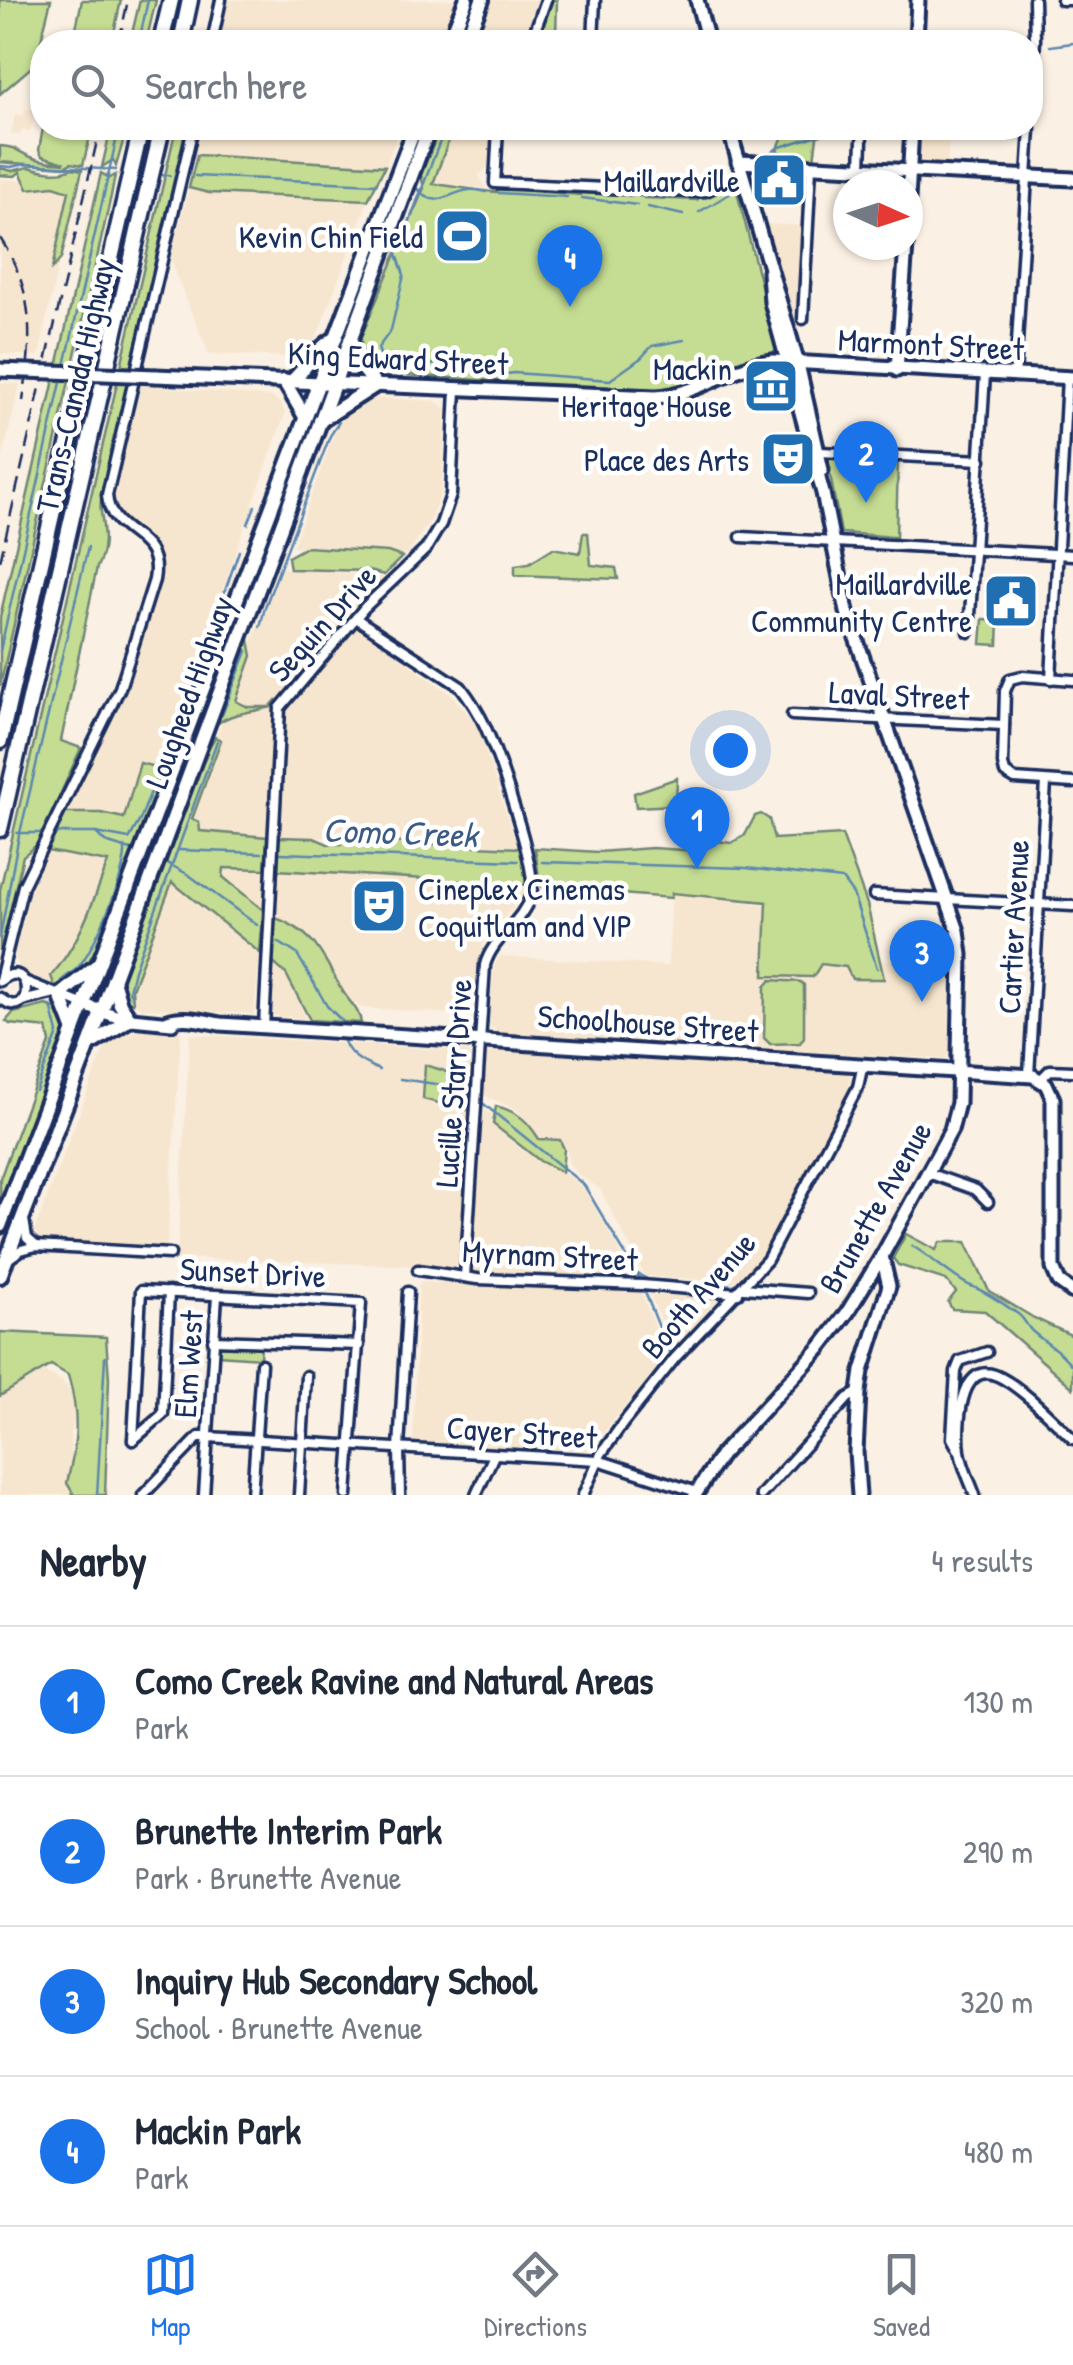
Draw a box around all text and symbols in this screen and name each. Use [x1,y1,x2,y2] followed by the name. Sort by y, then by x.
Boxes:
[30,30,1043,140] search box
[65,58,120,113] icon: search
[145,59,307,111] text: Search here
[749,150,809,210] public building icon: Maillardville
[604,159,740,202] place label: Maillardville
[833,170,923,260] north arrow
[432,206,492,266] sports icon: Kevin Chin Field
[239,215,423,258] place label: Kevin Chin Field
[538,224,602,307] pin: 4
[25,254,125,516] street label: Trans-Canada Highway
[837,318,1026,370] street label: Marmont Street
[287,331,510,385] street label: King Edward Street
[561,347,732,427] place label: Mackin Heritage House
[741,356,801,416] museum icon: Mackin Heritage House
[834,420,898,503] pin: 2
[758,429,818,489] theatre icon: Place des Arts
[584,438,749,481] place label: Place des Arts
[258,555,386,691] street label: Seguin Drive
[751,562,972,642] place label: Maillardville Community Centre
[981,571,1041,631] public building icon: Maillardville Community Centre
[134,590,244,794] street label: Lougheed Highway
[828,670,971,720] street label: Laval Street
[705,725,756,776] your location
[664,786,730,869] pin: 1
[322,806,481,858] water label: Como Creek
[987,839,1039,1015] street label: Cartier Avenue
[418,867,632,947] place label: Cineplex Cinemas Coquitlam and VIP
[349,876,409,936] theatre icon: Cineplex Cinemas Coquitlam and VIP
[890,920,954,1002] pin: 3
[424,977,482,1189] street label: Lucille Starr Drive
[536,994,761,1052] street label: Schoolhouse Street
[808,1113,942,1301] street label: Brunette Avenue
[631,1222,765,1368] street label: Booth Avenue
[461,1229,640,1281] street label: Myrnam Street
[179,1247,327,1297] street label: Sunset Drive
[163,1308,213,1419] street label: Elm West
[445,1405,600,1459] street label: Cayer Street
[40,1532,147,1589] text: Nearby
[932,1539,1033,1582] text: 4 results
[135,1654,653,1706] text: Como Creek Ravine and Natural Areas
[67,1680,78,1723] text: 1
[964,1680,1033,1723] text: 130 m
[135,1706,189,1749] text: Park
[135,1804,442,1856] text: Brunette Interim Park
[65,1830,80,1873] text: 2
[963,1830,1033,1873] text: 290 m
[135,1856,401,1899] text: Park · Brunette Avenue
[135,1954,537,2006] text: Inquiry Hub Secondary School
[65,1980,80,2023] text: 3
[960,1980,1033,2023] text: 320 m
[135,2006,423,2049] text: School · Brunette Avenue
[135,2104,301,2156] text: Mackin Park
[66,2130,79,2173] text: 4
[964,2130,1033,2173] text: 480 m
[135,2156,189,2199] text: Park
[143,2247,198,2345] tab: Map
[484,2247,587,2345] tab: Directions
[873,2247,930,2345] tab: Saved

